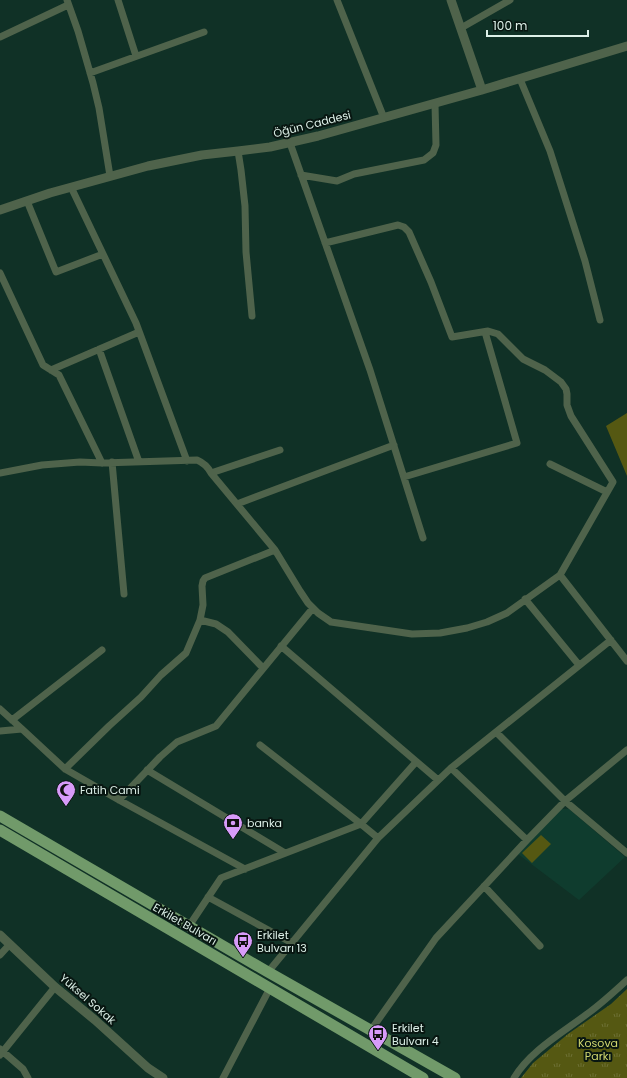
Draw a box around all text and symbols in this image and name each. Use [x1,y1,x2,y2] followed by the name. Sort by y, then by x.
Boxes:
[487,12,588,38] scale bar
[493,17,527,34] text: 100 m
[272,107,353,141] street label: Öğün Caddesi
[55,779,77,807] mosque icon: Fatih Cami
[80,782,140,798] place label: Fatih Cami
[222,812,244,840] bank icon: banka
[247,815,282,831] place label: banka
[150,899,220,949] street label: Erkilet Bulvarı
[257,927,307,956] place label: Erkilet Bulvarı 13
[232,930,254,958] bus stop icon: Erkilet Bulvarı 13
[56,970,120,1028] street label: Yüksel Sokak
[392,1020,439,1049] place label: Erkilet Bulvarı 4
[367,1023,389,1051] bus stop icon: Erkilet Bulvarı 4
[578,1035,618,1064] park label: Kosova Parkı

